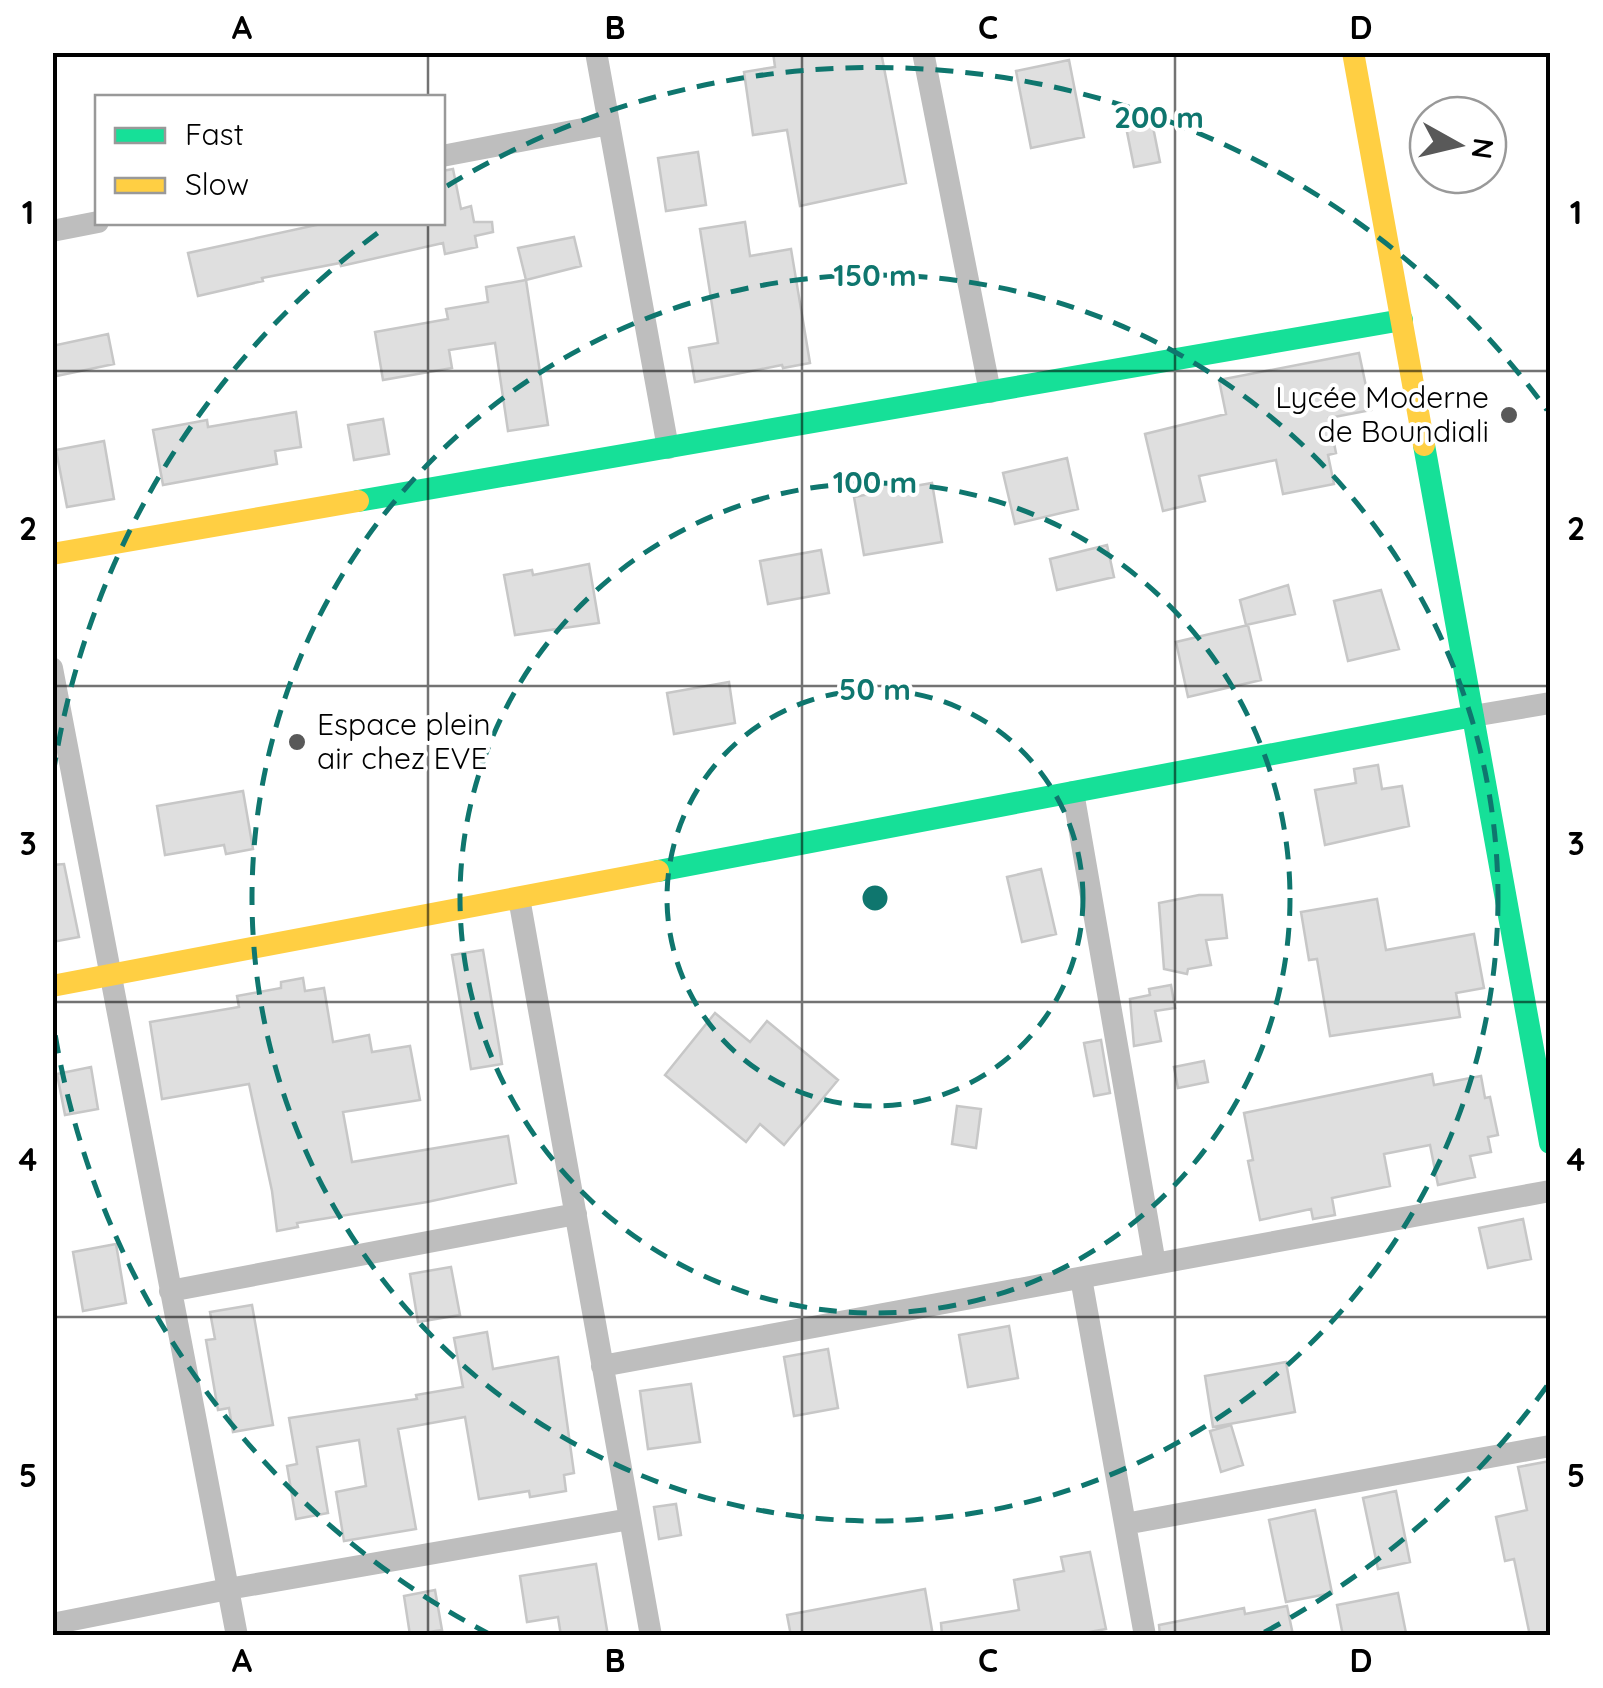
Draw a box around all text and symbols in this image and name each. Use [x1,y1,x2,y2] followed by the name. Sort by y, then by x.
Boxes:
[232,7,253,47] text: A
[605,7,625,47] text: B
[978,7,998,47] text: C
[1350,7,1372,47] text: D
[95,95,445,225] legend
[1408,95,1508,195] north arrow
[1114,98,1204,136] text: 200 m
[185,115,244,153] text: Fast
[1464,136,1502,161] text: N
[185,165,249,203] text: Slow
[22,192,34,232] text: 1
[1570,192,1582,232] text: 1
[833,256,917,294] text: 150 m
[1275,378,1489,450] place label: Lycée Moderne de Boundiali
[1498,404,1520,426] marker: Lycée Moderne de Boundiali
[833,463,917,501] text: 100 m
[19,508,37,548] text: 2
[1567,508,1585,548] text: 2
[839,670,911,708] text: 50 m
[317,705,491,777] place label: Espace plein air chez EVE
[286,731,308,753] marker: Espace plein air chez EVE
[19,823,37,863] text: 3
[1567,823,1585,863] text: 3
[857,880,893,916] centre of rings
[19,1139,38,1179] text: 4
[1567,1139,1586,1179] text: 4
[19,1455,37,1495] text: 5
[1567,1455,1585,1495] text: 5
[232,1640,253,1680] text: A
[605,1640,625,1680] text: B
[978,1640,998,1680] text: C
[1350,1640,1372,1680] text: D

